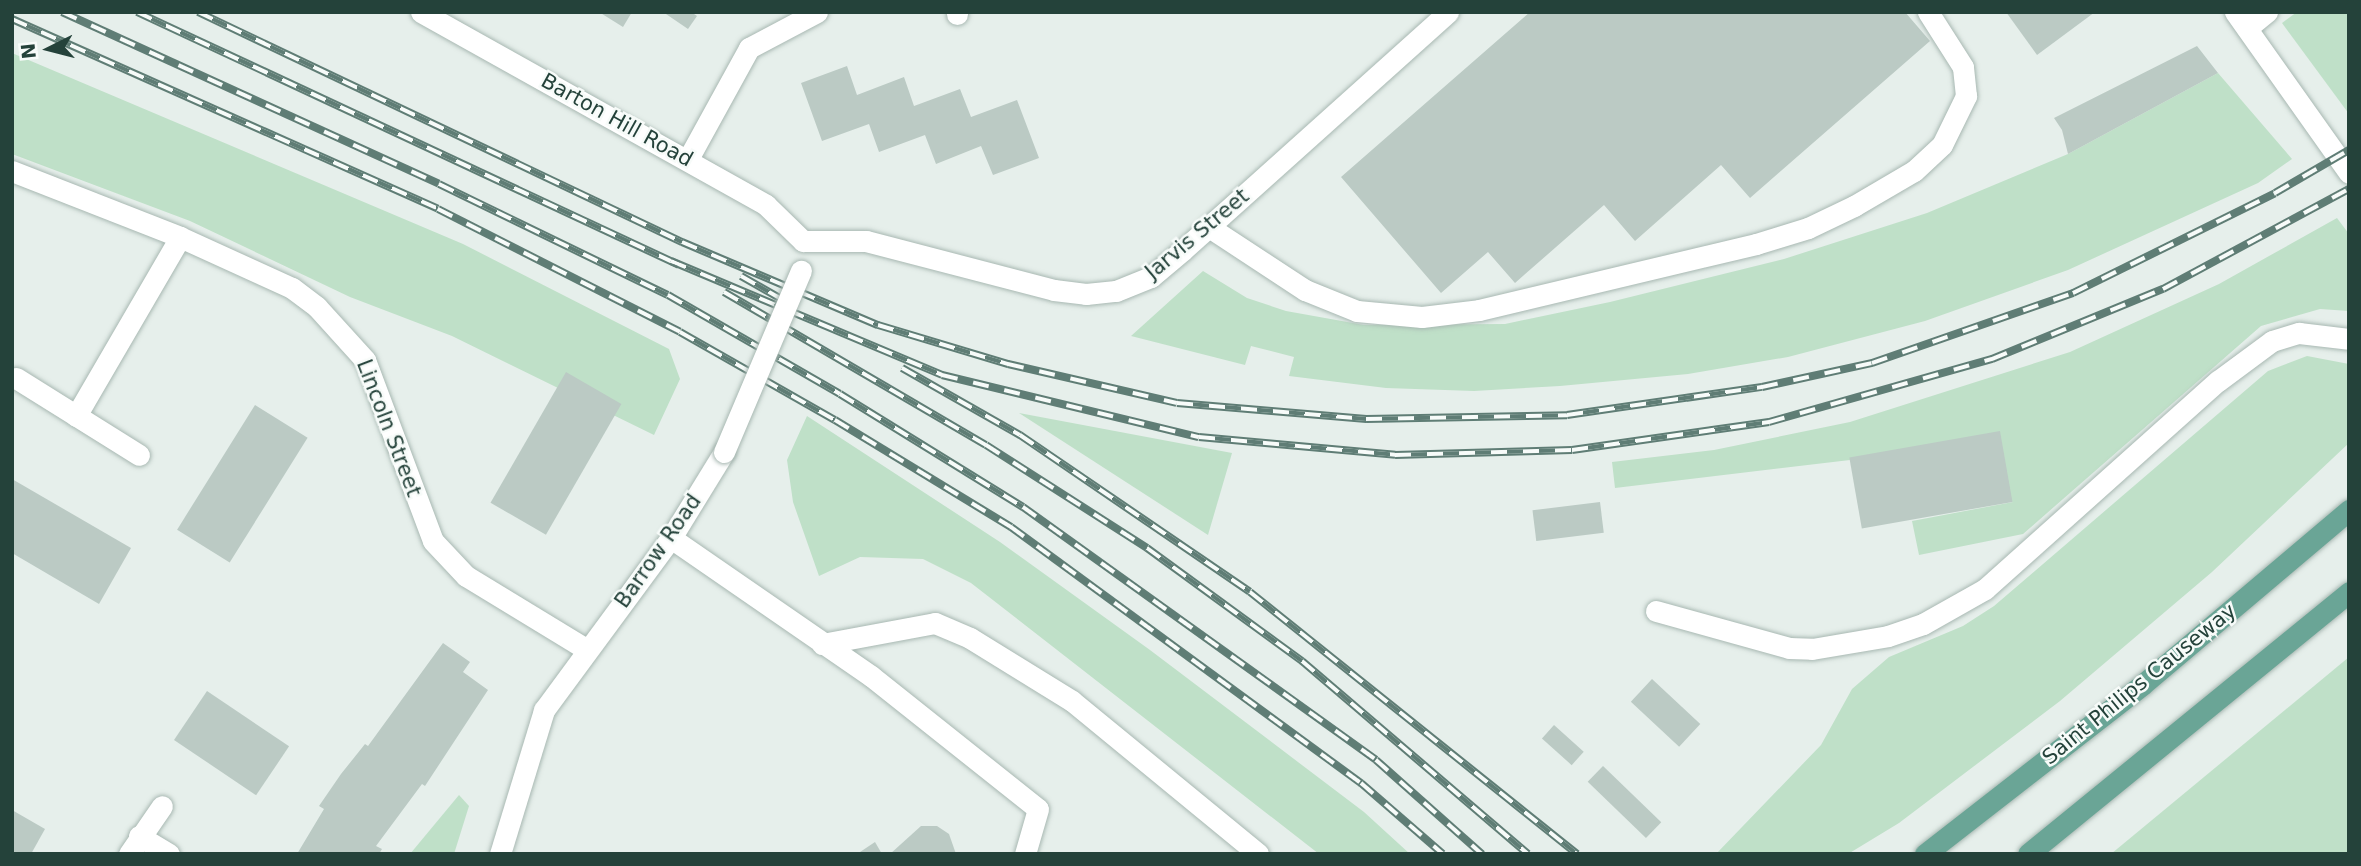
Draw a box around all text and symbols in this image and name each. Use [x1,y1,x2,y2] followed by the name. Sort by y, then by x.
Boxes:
[14,14,84,84] north arrow
[16,42,40,60] text: N
[537,68,697,172] street label: Barton Hill Road
[1140,183,1254,285] street label: Jarvis Street
[351,356,427,500] street label: Lincoln Street
[610,489,706,613] street label: Barrow Road
[2037,598,2241,770] street label: Saint Philips Causeway

